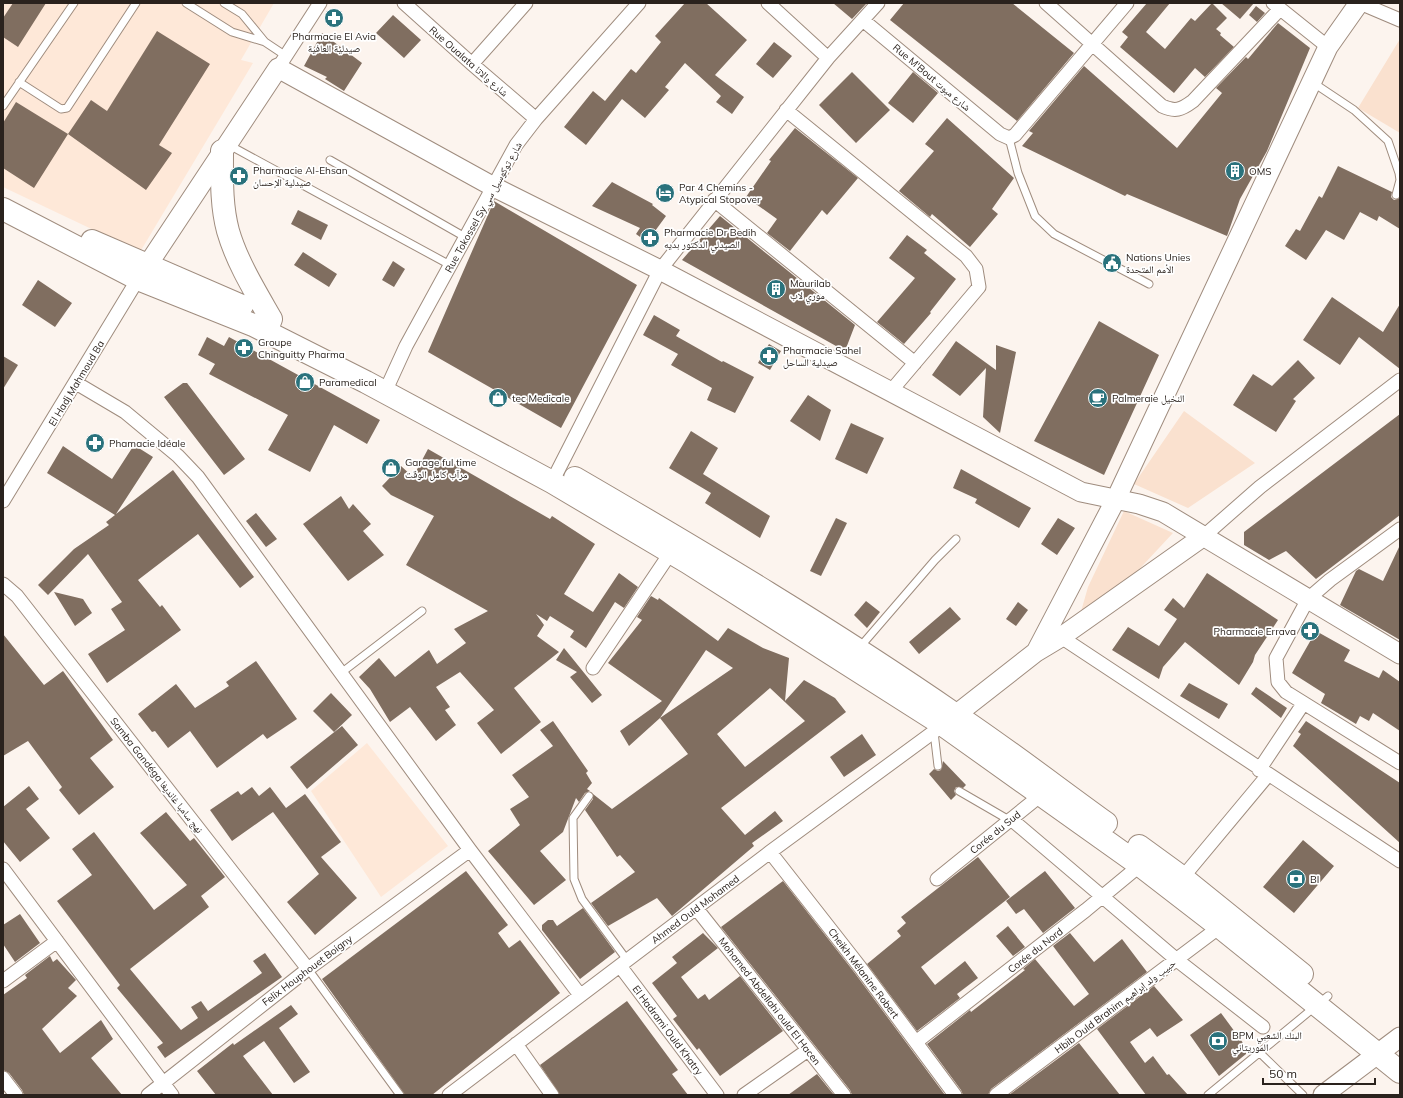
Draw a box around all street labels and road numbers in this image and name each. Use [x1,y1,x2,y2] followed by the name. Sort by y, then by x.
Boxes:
[426,23,511,100] street label: Rue Oualata شارع والاتا
[890,41,973,114] street label: Rue M'Bout شارع مبوت
[442,139,526,276] street label: Rue Tokossel Sy شارع توكوسيل سي
[46,338,107,428] street label: El Hadj Mahmoud Ba
[107,715,206,836] street label: Samba Gandéga نهج سامبا غانديغا
[967,808,1023,857] street label: Corée du Sud
[649,872,742,947] street label: Ahmed Ould Mohamed
[825,925,902,1022] street label: Cheikh Mélanine Robert
[1005,925,1065,976] street label: Corée du Nord
[260,932,356,1009] street label: Felix Houphouet Boigny
[716,935,824,1068] street label: Mohamed Abdellahi ould El Hacen
[1052,956,1180,1057] street label: Hbib Ould Brahim حبيب ولد إبراهيم
[630,983,706,1078] street label: El Hadrami Ould Khatry

